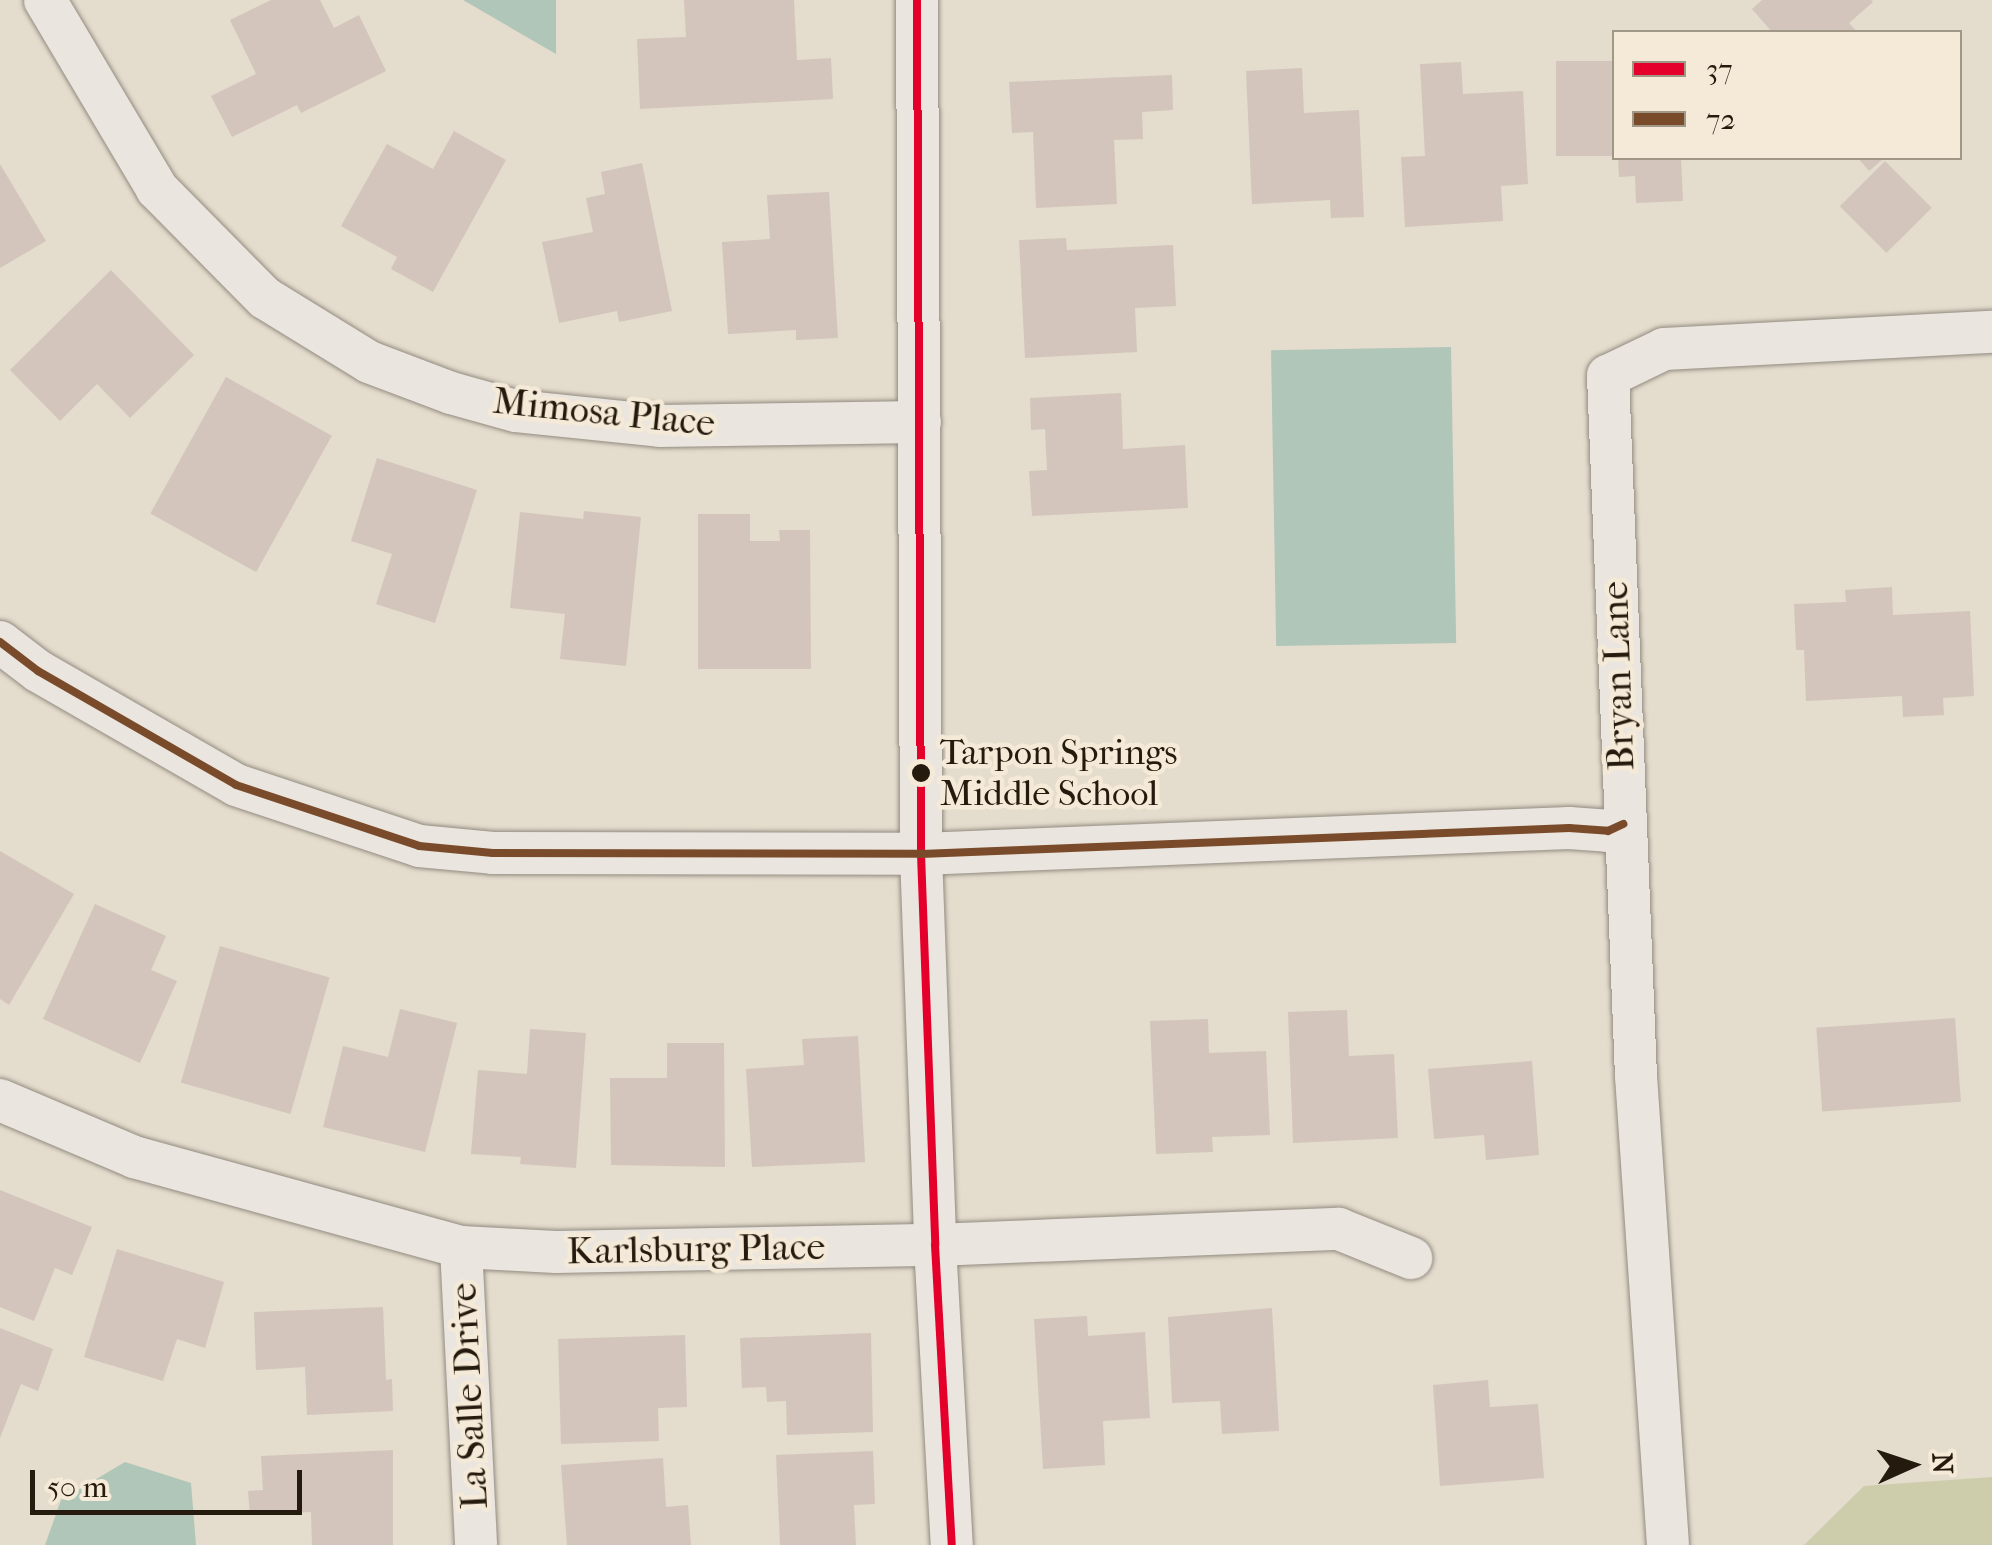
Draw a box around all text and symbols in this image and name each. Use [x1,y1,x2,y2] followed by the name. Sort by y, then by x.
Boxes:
[1612,30,1962,160] legend
[1706,52,1733,87] text: 37
[1706,102,1736,137] text: 72
[491,378,717,446] street label: Mimosa Place
[1592,580,1644,772] street label: Bryan Lane
[940,730,1178,815] place label: Tarpon Springs Middle School
[911,763,931,783] marker: Tarpon Springs Middle School
[567,1224,825,1274] street label: Karlsburg Place
[440,1282,498,1510] street label: La Salle Drive
[1862,1415,1962,1515] north arrow
[35,1450,308,1512] scale bar
[1925,1452,1959,1475] text: N
[47,1470,108,1505] text: 50 m

